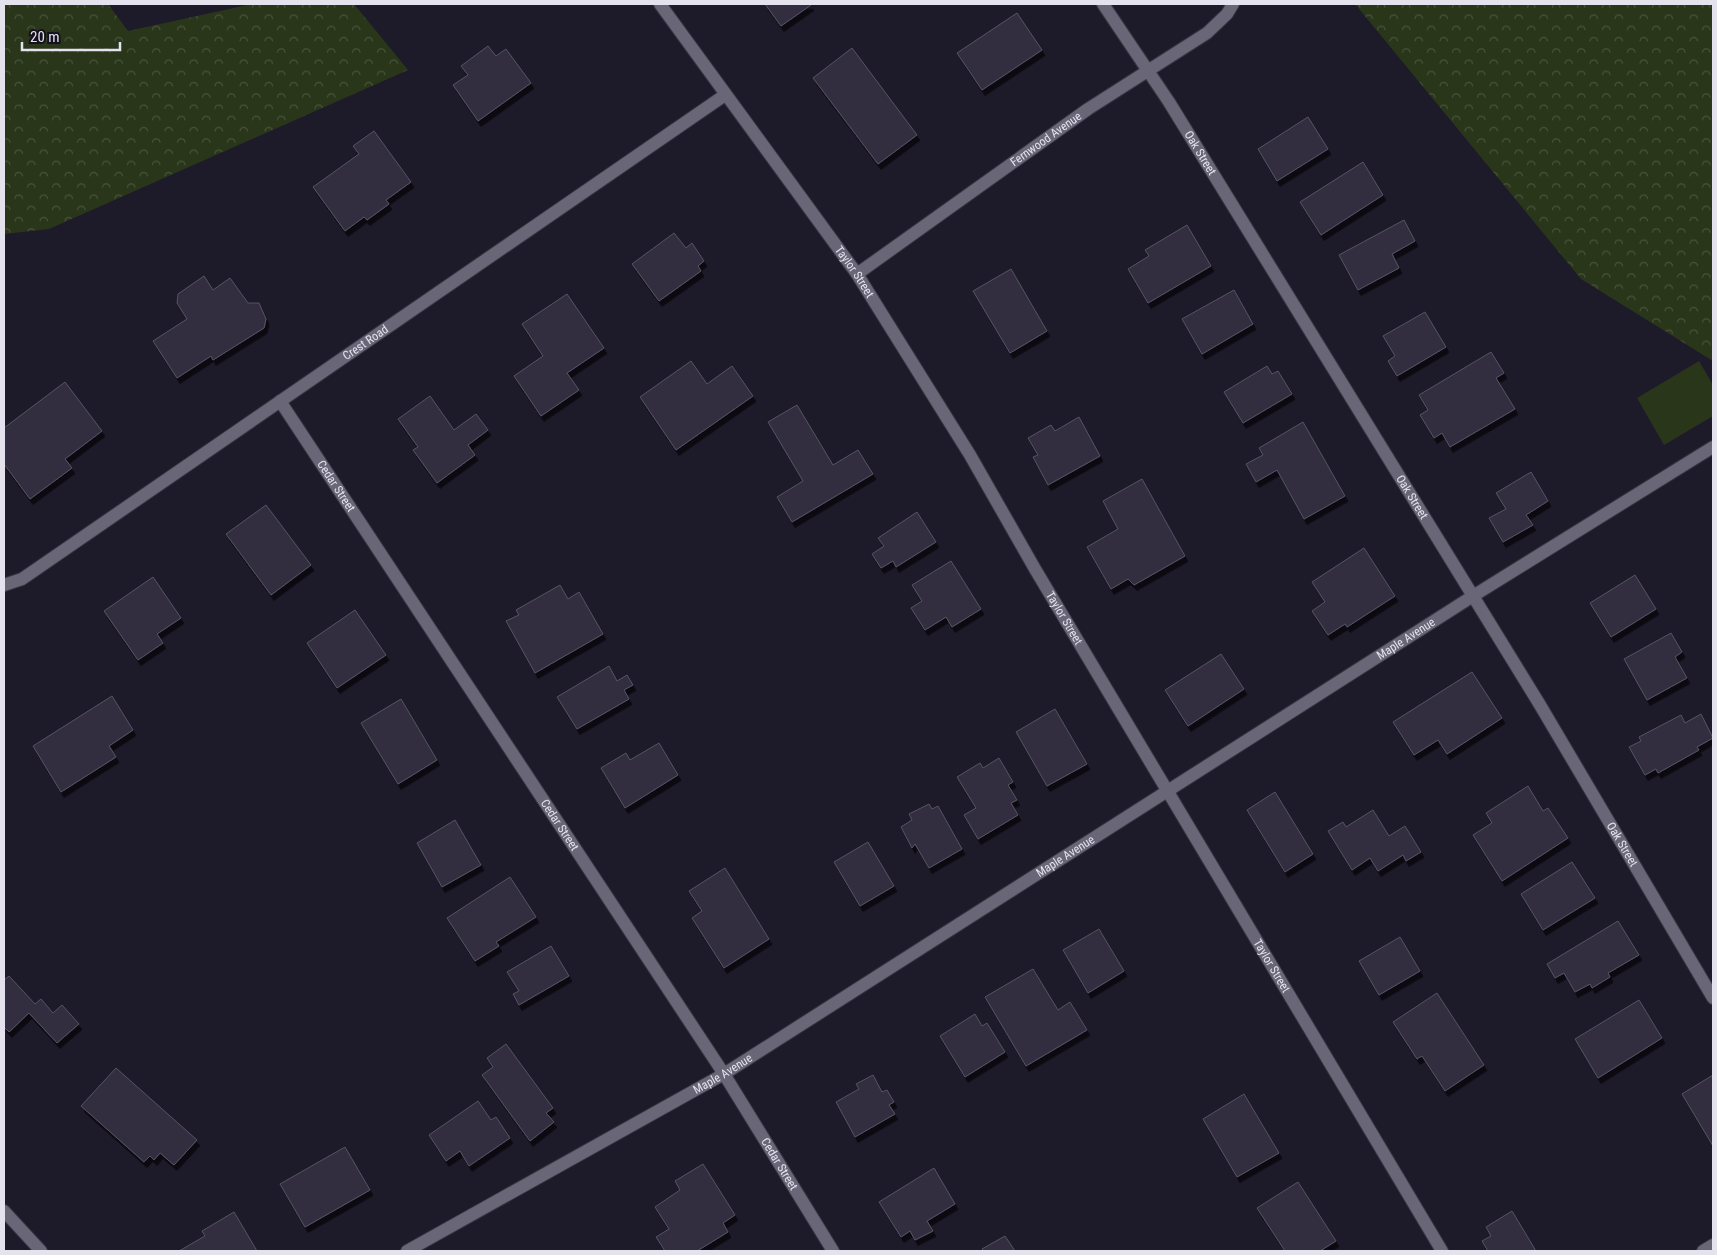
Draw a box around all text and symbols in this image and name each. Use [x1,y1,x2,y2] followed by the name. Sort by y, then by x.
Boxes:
[22,20,120,52] scale bar
[30,28,60,46] text: 20 m
[1008,109,1084,169] street label: Fernwood Avenue
[1181,128,1219,178] street label: Oak Street
[832,243,877,301] street label: Taylor Street
[340,322,391,363] street label: Crest Road
[314,458,358,515] street label: Cedar Street
[1393,472,1431,522] street label: Oak Street
[1043,589,1086,648] street label: Taylor Street
[1374,615,1438,663] street label: Maple Avenue
[538,797,582,854] street label: Cedar Street
[1604,820,1641,870] street label: Oak Street
[1034,832,1097,880] street label: Maple Avenue
[1251,937,1293,995] street label: Taylor Street
[691,1051,755,1097] street label: Maple Avenue
[758,1135,801,1193] street label: Cedar Street

